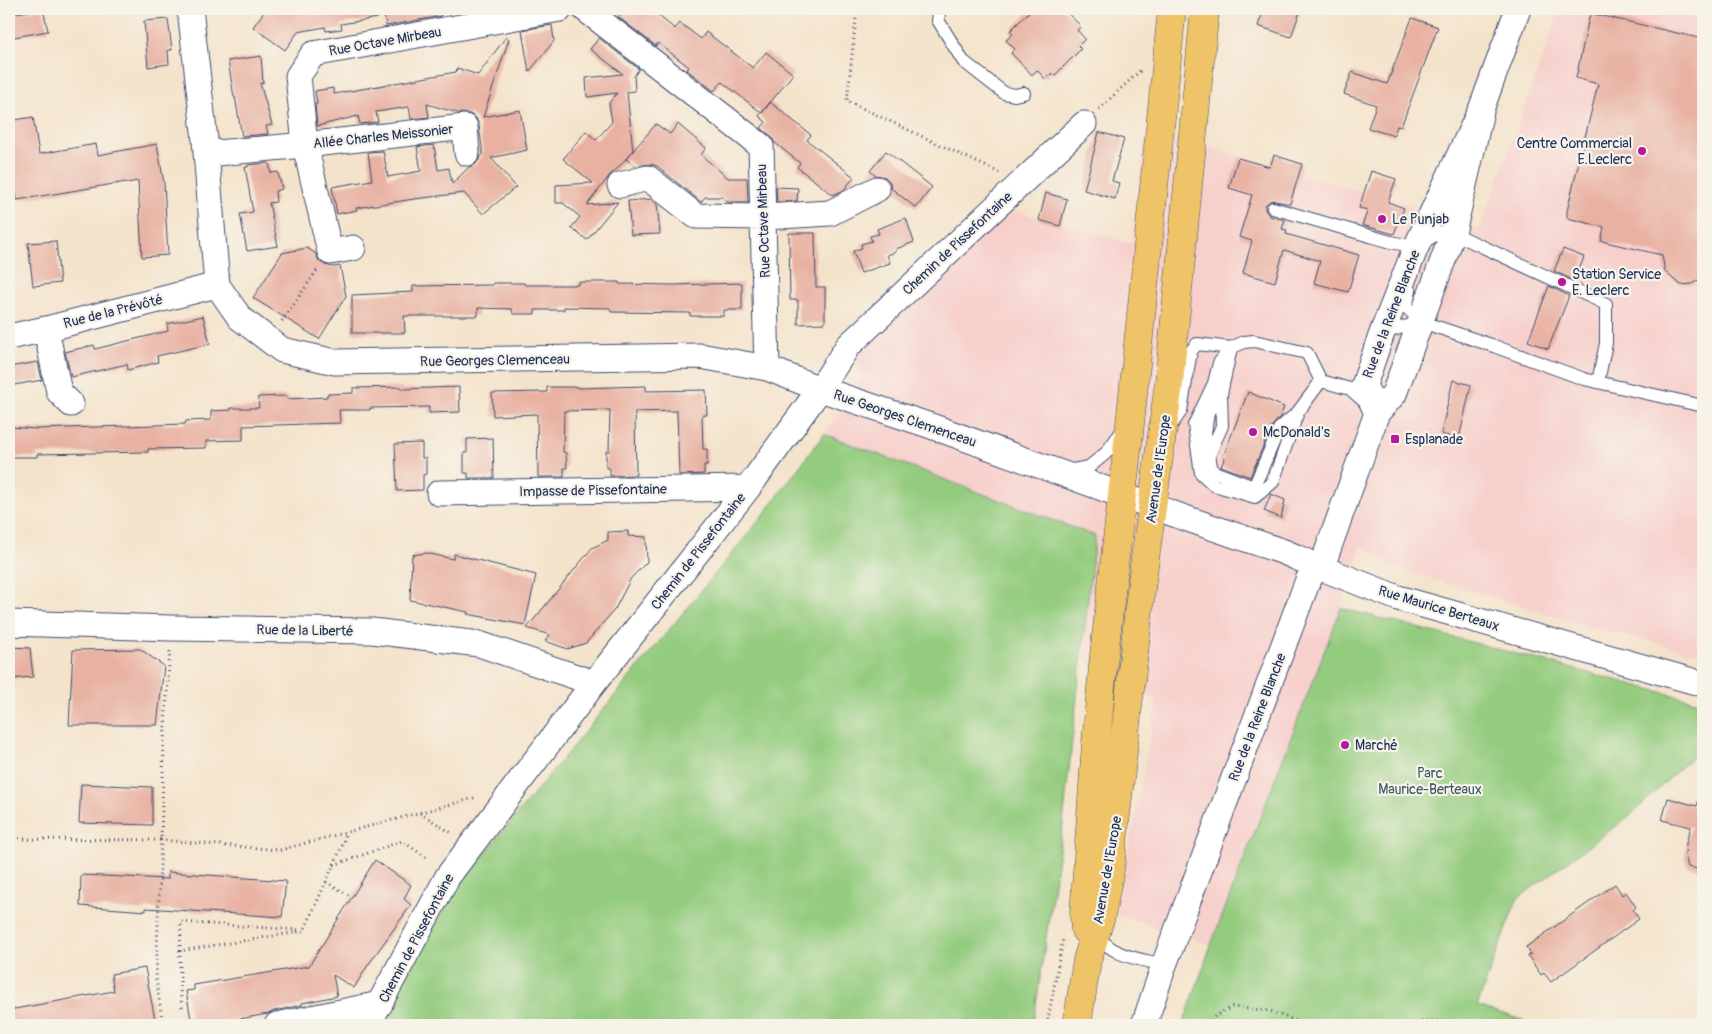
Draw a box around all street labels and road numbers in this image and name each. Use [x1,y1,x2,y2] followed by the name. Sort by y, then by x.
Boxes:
[327,23,443,60] street label: Rue Octave Mirbeau
[312,121,454,152] street label: Allée Charles Meissonier
[753,164,774,278] street label: Rue Octave Mirbeau
[899,188,1016,299] street label: Chemin de Pissefontaine
[1359,248,1424,381] street label: Rue de la Reine Blanche
[62,291,165,332] street label: Rue de la Prévôté
[420,351,570,370] street label: Rue Georges Clemenceau
[831,386,979,451] street label: Rue Georges Clemenceau
[1142,414,1175,524] street label: Avenue de l'Europe
[519,481,667,500] street label: Impasse de Pissefontaine
[647,489,749,613] street label: Chemin de Pissefontaine
[1376,582,1501,635] street label: Rue Maurice Berteaux
[256,621,354,640] street label: Rue de la Liberté
[1225,651,1290,784] street label: Rue de la Reine Blanche
[1090,815,1125,925] street label: Avenue de l'Europe
[375,871,458,1006] street label: Chemin de Pissefontaine

